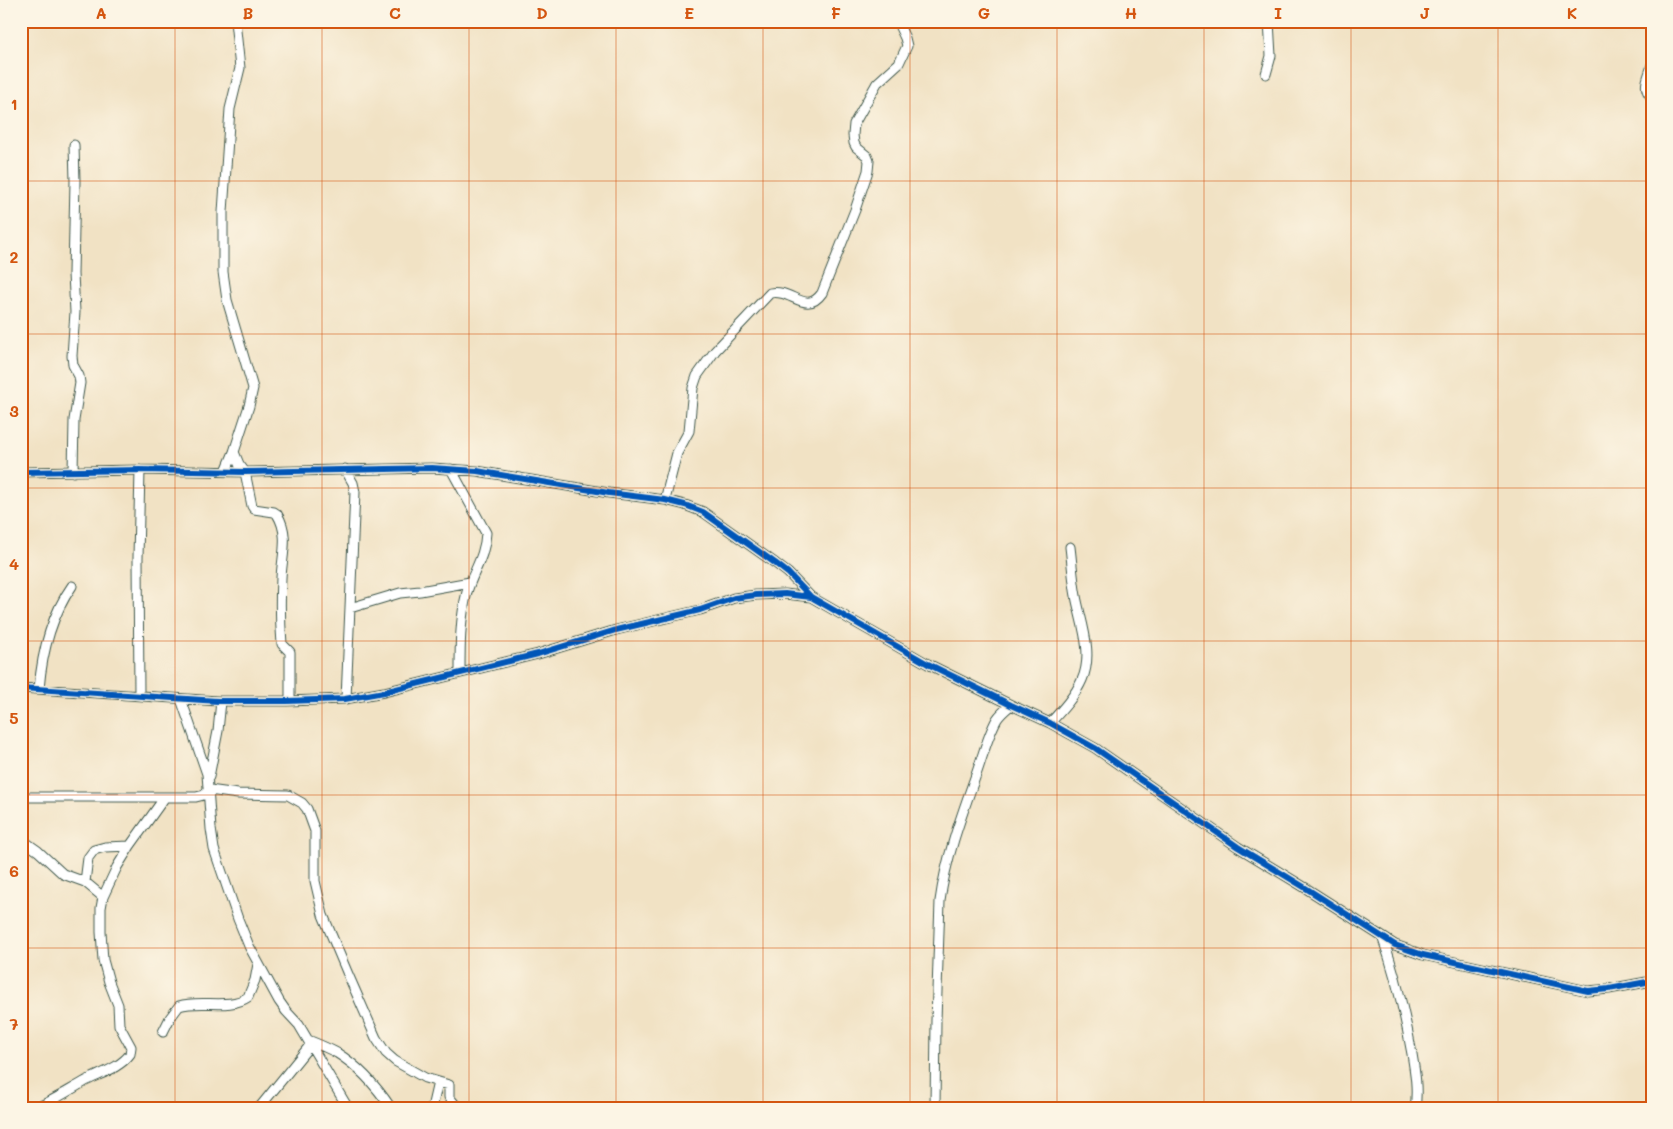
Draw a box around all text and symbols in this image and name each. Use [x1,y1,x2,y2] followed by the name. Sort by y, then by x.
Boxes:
[95,2,107,23] text: A
[243,2,253,23] text: B
[389,2,401,23] text: C
[536,2,548,23] text: D
[684,2,694,23] text: E
[831,2,841,23] text: F
[978,2,990,23] text: G
[1125,2,1137,23] text: H
[1274,2,1282,23] text: I
[1420,2,1430,23] text: J
[1567,2,1577,23] text: K
[10,93,18,114] text: 1
[10,246,19,267] text: 2
[9,400,19,421] text: 3
[9,553,19,574] text: 4
[9,707,19,728] text: 5
[9,860,19,881] text: 6
[10,1013,19,1034] text: 7

